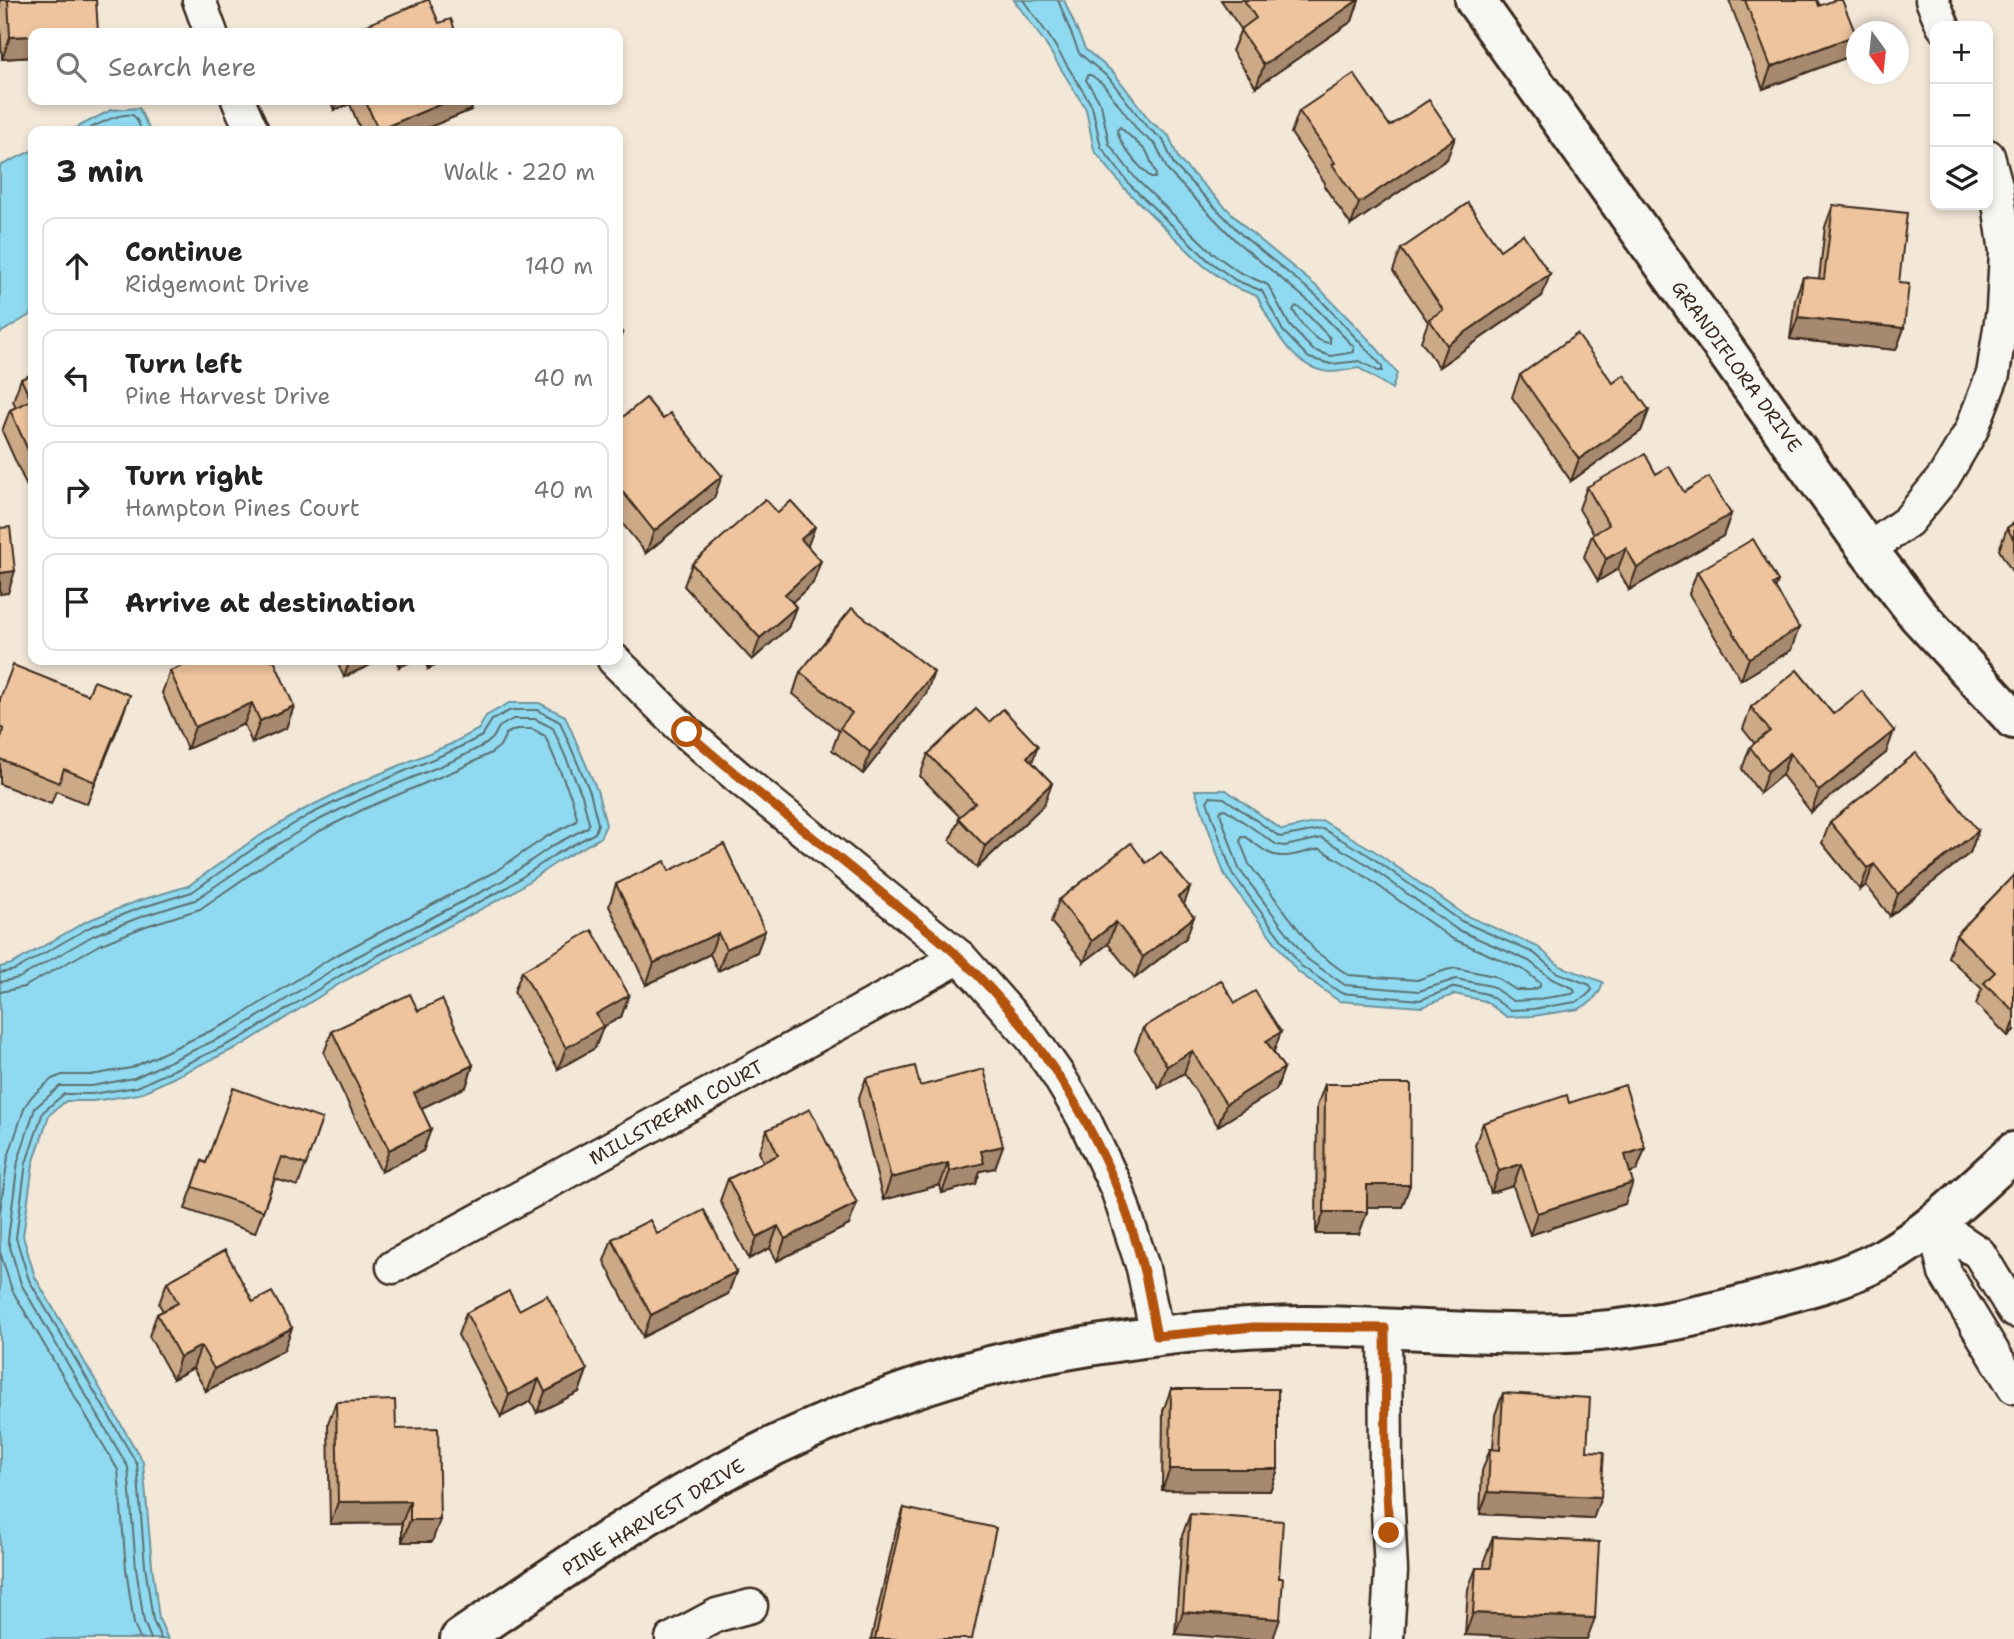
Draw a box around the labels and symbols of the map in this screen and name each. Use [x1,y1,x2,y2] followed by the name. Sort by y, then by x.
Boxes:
[1846,21,1909,84] north arrow
[1666,276,1807,457] street label: GRANDIFLORA DRIVE
[671,716,702,747] route start
[585,1054,768,1171] street label: MILLSTREAM COURT
[558,1453,749,1582] street label: PINE HARVEST DRIVE
[1373,1517,1404,1548] route end

